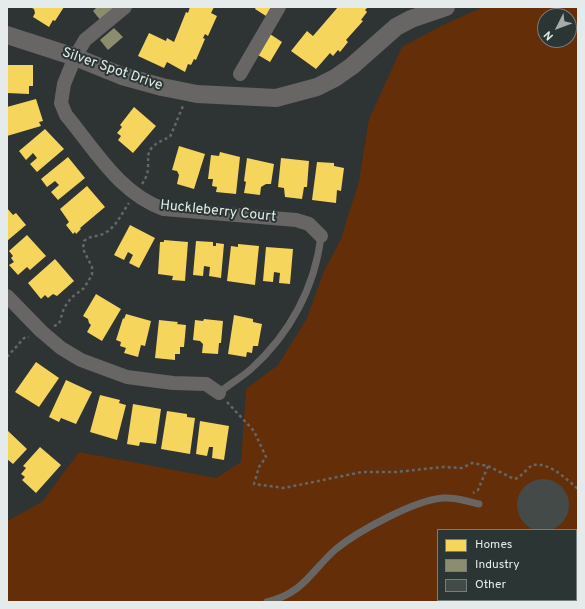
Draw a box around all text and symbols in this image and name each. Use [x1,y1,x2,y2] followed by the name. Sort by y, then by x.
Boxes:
[537,8,577,48] north arrow
[541,28,557,43] text: N
[60,45,164,95] street label: Silver Spot Drive
[159,198,277,226] street label: Huckleberry Court
[437,529,577,601] legend
[475,537,512,553] text: Homes
[475,557,520,573] text: Industry
[475,577,506,593] text: Other

